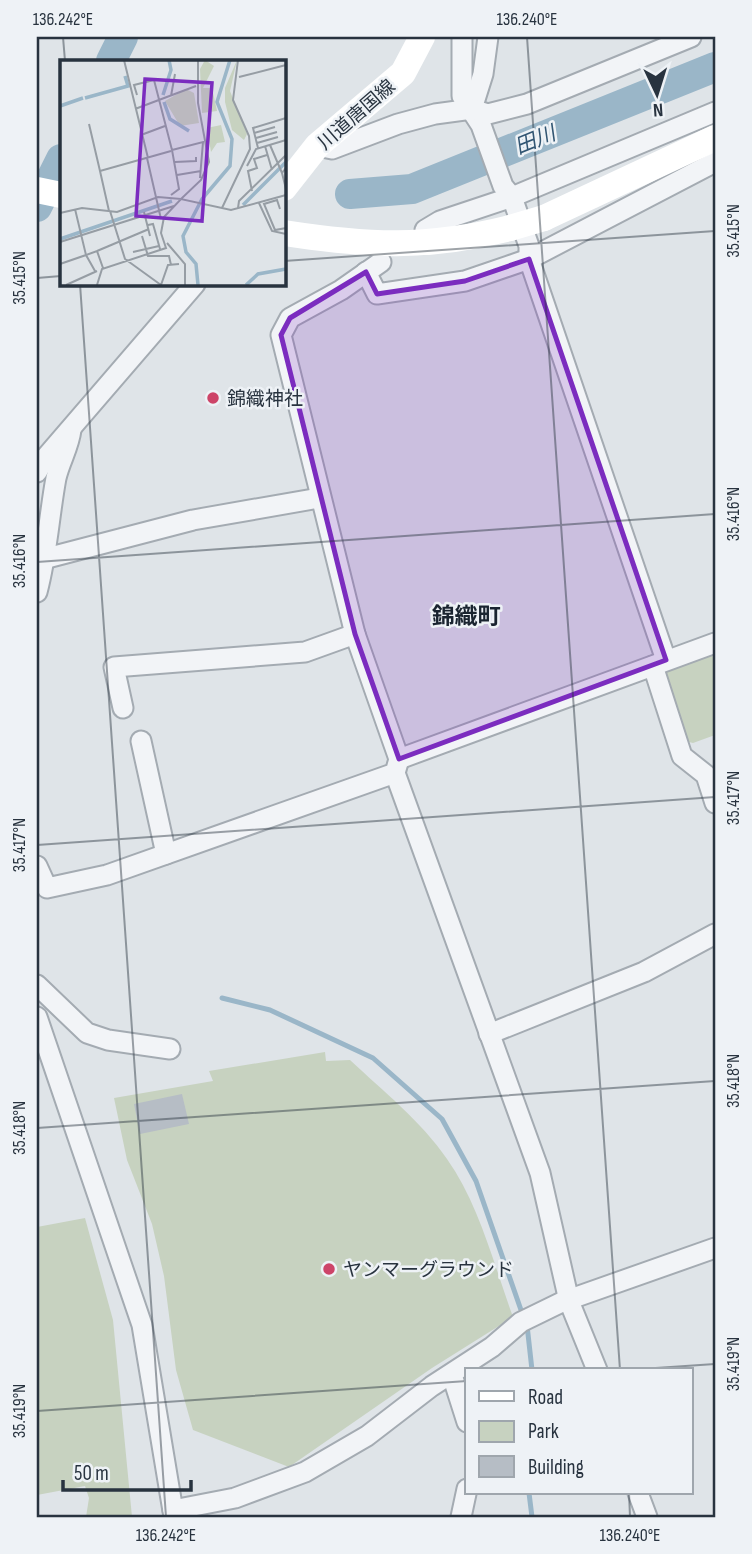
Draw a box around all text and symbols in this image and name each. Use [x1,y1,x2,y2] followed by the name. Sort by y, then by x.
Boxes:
[33,9,93,30] text: 136.242°E
[497,9,557,30] text: 136.240°E
[60,60,285,285] inset map
[622,60,692,130] north arrow
[314,75,400,155] street label: 川道唐国線
[652,98,664,121] text: N
[511,120,561,160] water label: 田川
[723,204,744,258] text: 35.415°N
[9,251,30,305] text: 35.415°N
[227,388,303,411] place label: 錦織神社
[205,390,221,406] marker: 錦織神社
[723,487,744,541] text: 35.416°N
[9,534,30,588] text: 35.416°N
[432,603,501,631] district label: 錦織町
[723,771,744,825] text: 35.417°N
[9,818,30,872] text: 35.417°N
[723,1054,744,1108] text: 35.418°N
[9,1101,30,1155] text: 35.418°N
[343,1259,514,1282] place label: ヤンマーグラウンド
[321,1261,337,1277] marker: ヤンマーグラウンド
[723,1337,744,1391] text: 35.419°N
[465,1368,692,1494] legend
[9,1384,30,1438] text: 35.419°N
[528,1385,563,1410] text: Road
[528,1419,559,1444] text: Park
[63,1449,191,1493] scale bar
[528,1455,584,1480] text: Building
[74,1461,109,1486] text: 50 m
[136,1525,196,1546] text: 136.242°E
[600,1525,660,1546] text: 136.240°E

